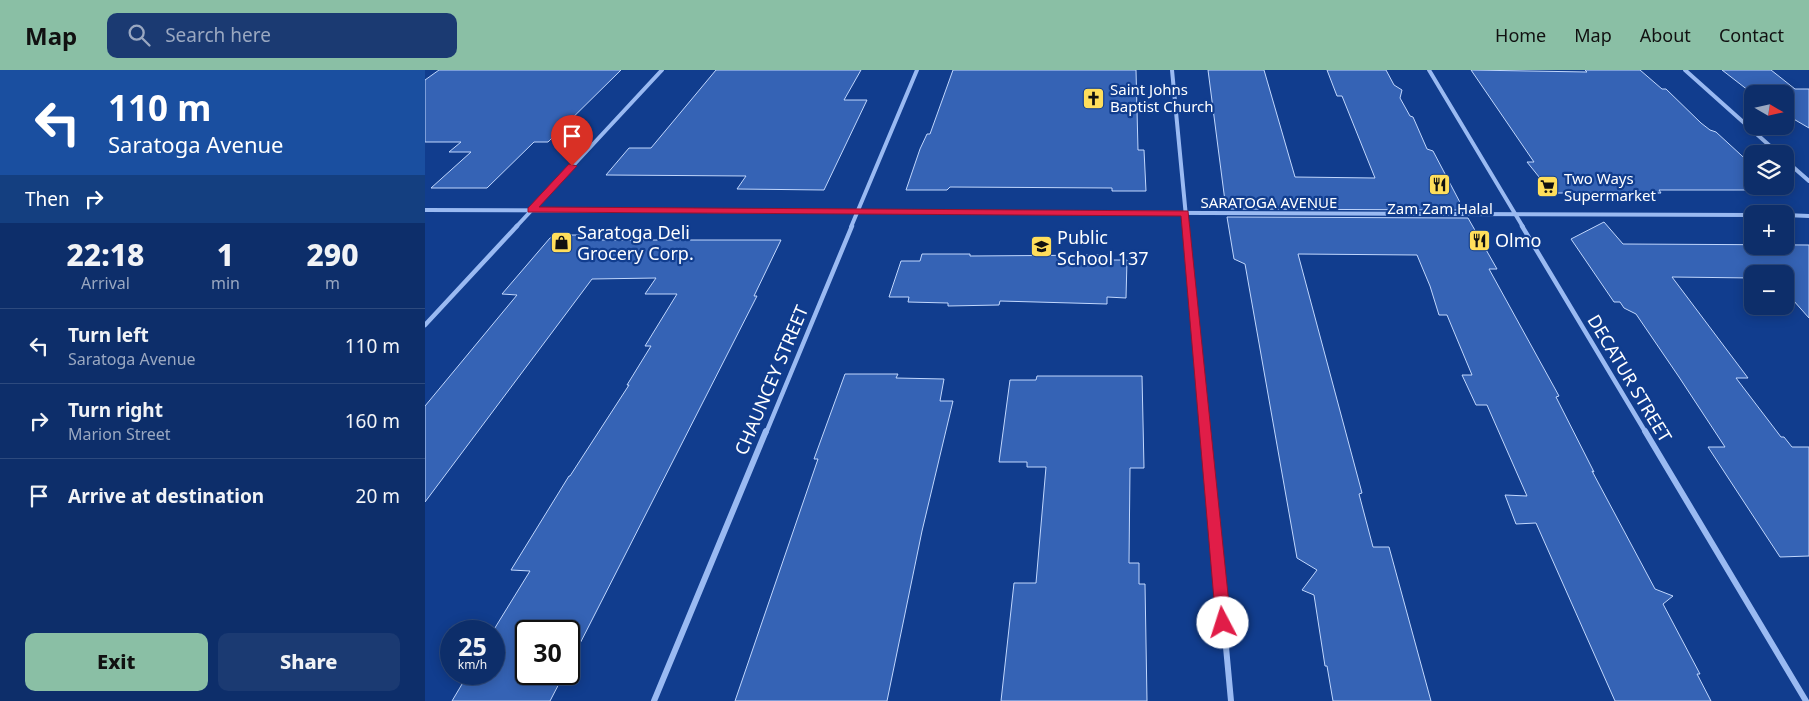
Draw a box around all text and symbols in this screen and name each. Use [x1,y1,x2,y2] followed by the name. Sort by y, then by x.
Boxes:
[107,13,457,58] search box
[25,19,77,52] text: Map
[125,21,153,49] icon: search
[165,22,271,48] text: Search here
[1495,23,1546,47] text: Home
[1574,23,1612,47] text: Map
[1640,23,1691,47] text: About
[1719,23,1784,47] text: Contact
[1110,79,1214,116] place label: Saint Johns Baptist Church
[108,84,211,131] text: 110 m
[1744,85,1794,135] north arrow
[1744,85,1794,315] map controls
[1082,86,1106,110] church icon: Saint Johns Baptist Church
[25,90,90,155] icon: left
[551,115,593,166] pin
[558,122,586,150] icon: arrive
[108,129,284,159] text: Saratoga Avenue
[1744,145,1794,195] button: layers
[1564,168,1656,205] place label: Two Ways Supermarket
[1428,173,1452,197] restaurant icon: Zam Zam Halal
[1536,175,1560,199] supermarket icon: Two Ways Supermarket
[80,185,108,213] icon: right
[25,186,70,212] text: Then
[1201,192,1337,212] street label: SARATOGA AVENUE
[1387,198,1493,218] place label: Zam Zam Halal
[1744,205,1794,255] button: +
[577,220,694,265] place label: Saratoga Deli Grocery Corp.
[1057,225,1149,270] place label: Public School 137
[1467,228,1491,252] restaurant icon: Olmo
[1495,228,1541,252] place label: Olmo
[549,230,573,254] shop icon: Saratoga Deli Grocery Corp.
[67,234,144,275] text: 22:18
[217,234,234,275] text: 1
[306,234,358,275] text: 290
[1029,235,1053,259] school or university icon: Public School 137
[1744,265,1794,315] button: −
[81,272,130,294] text: Arrival
[211,272,240,294] text: min
[325,272,340,294] text: m
[729,301,813,459] street label: CHAUNCEY STREET
[1582,310,1678,446] street label: DECATUR STREET
[68,322,149,348] text: Turn left
[25,332,53,360] icon: left
[345,333,400,359] text: 110 m
[68,348,196,370] text: Saratoga Avenue
[68,397,163,423] text: Turn right
[25,407,53,435] icon: right
[345,408,400,434] text: 160 m
[68,423,171,445] text: Marion Street
[25,482,53,510] icon: arrive
[68,483,264,509] text: Arrive at destination
[356,483,400,509] text: 20 m
[1196,596,1248,648] position arrow
[515,620,580,685] speed limit sign: 30
[458,629,487,663] text: 25
[25,633,208,691] button: Exit
[218,633,400,691] button: Share
[458,656,487,673] text: km/h

